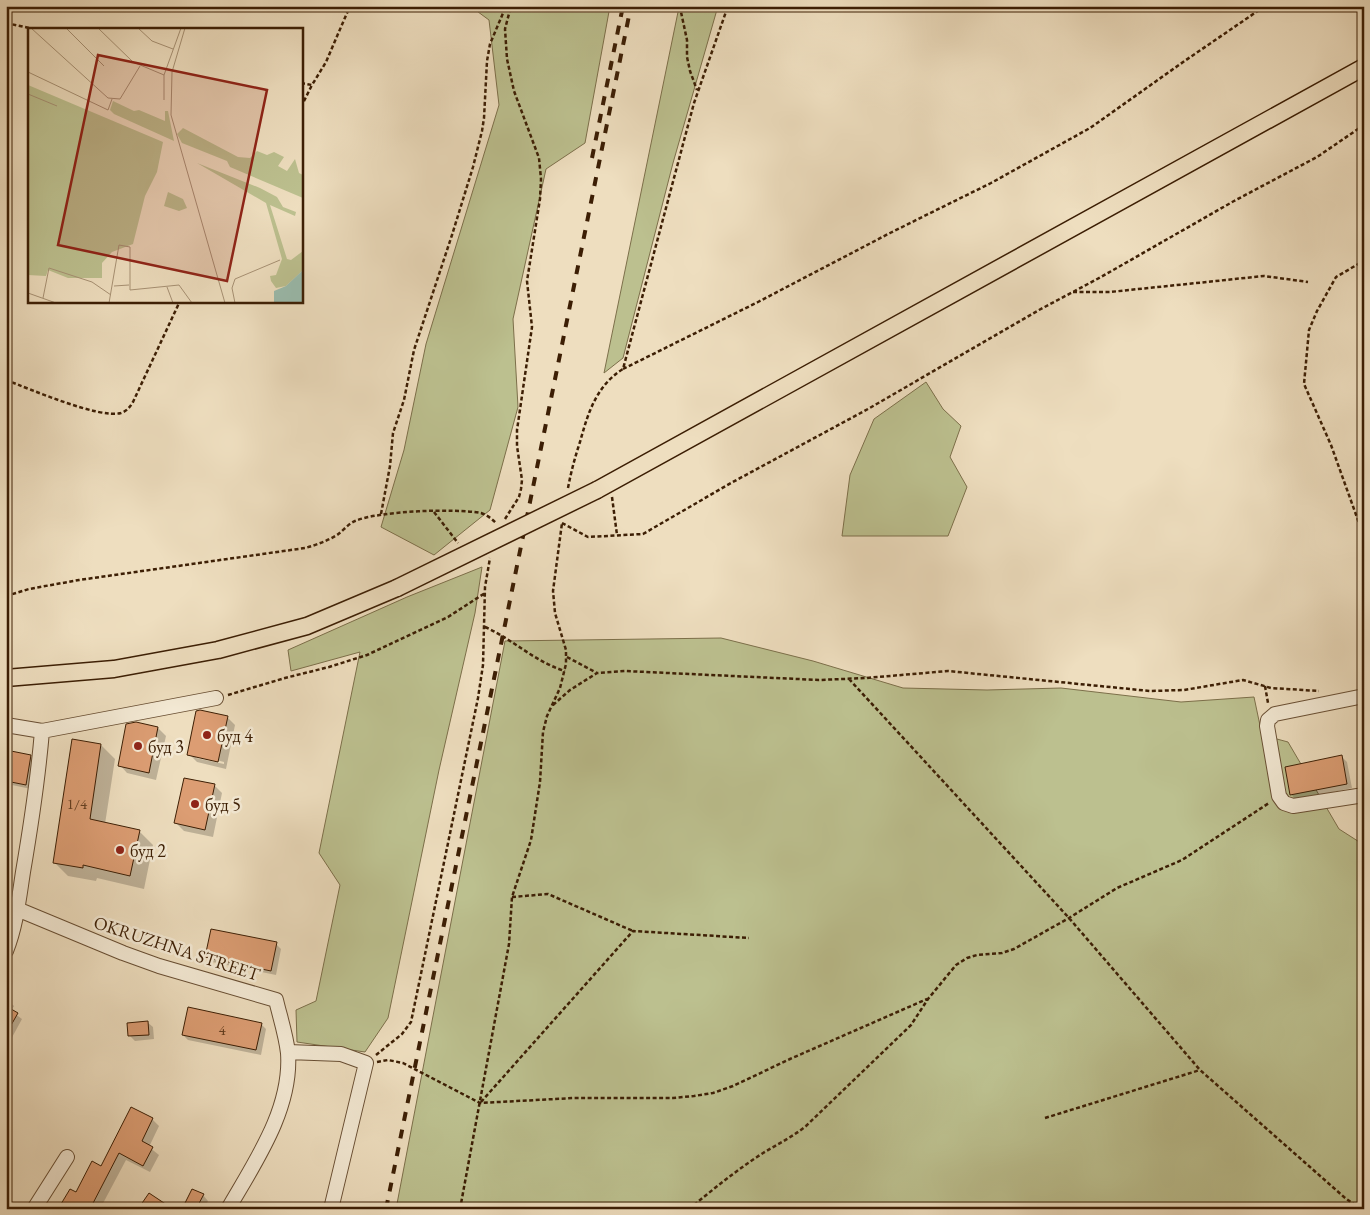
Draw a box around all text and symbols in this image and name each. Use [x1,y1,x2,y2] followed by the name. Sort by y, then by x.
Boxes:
[28,28,302,302] inset map
[217,724,253,747] place label: буд 4
[201,729,213,741] marker: буд 4
[148,735,184,758] place label: буд 3
[132,740,144,752] marker: буд 3
[205,793,241,816] place label: буд 5
[67,794,88,813] house number: 1/4
[189,798,201,810] marker: буд 5
[130,839,166,862] place label: буд 2
[114,844,126,856] marker: буд 2
[91,910,264,986] street label: OKRUZHNA STREET
[218,1020,226,1039] house number: 4

